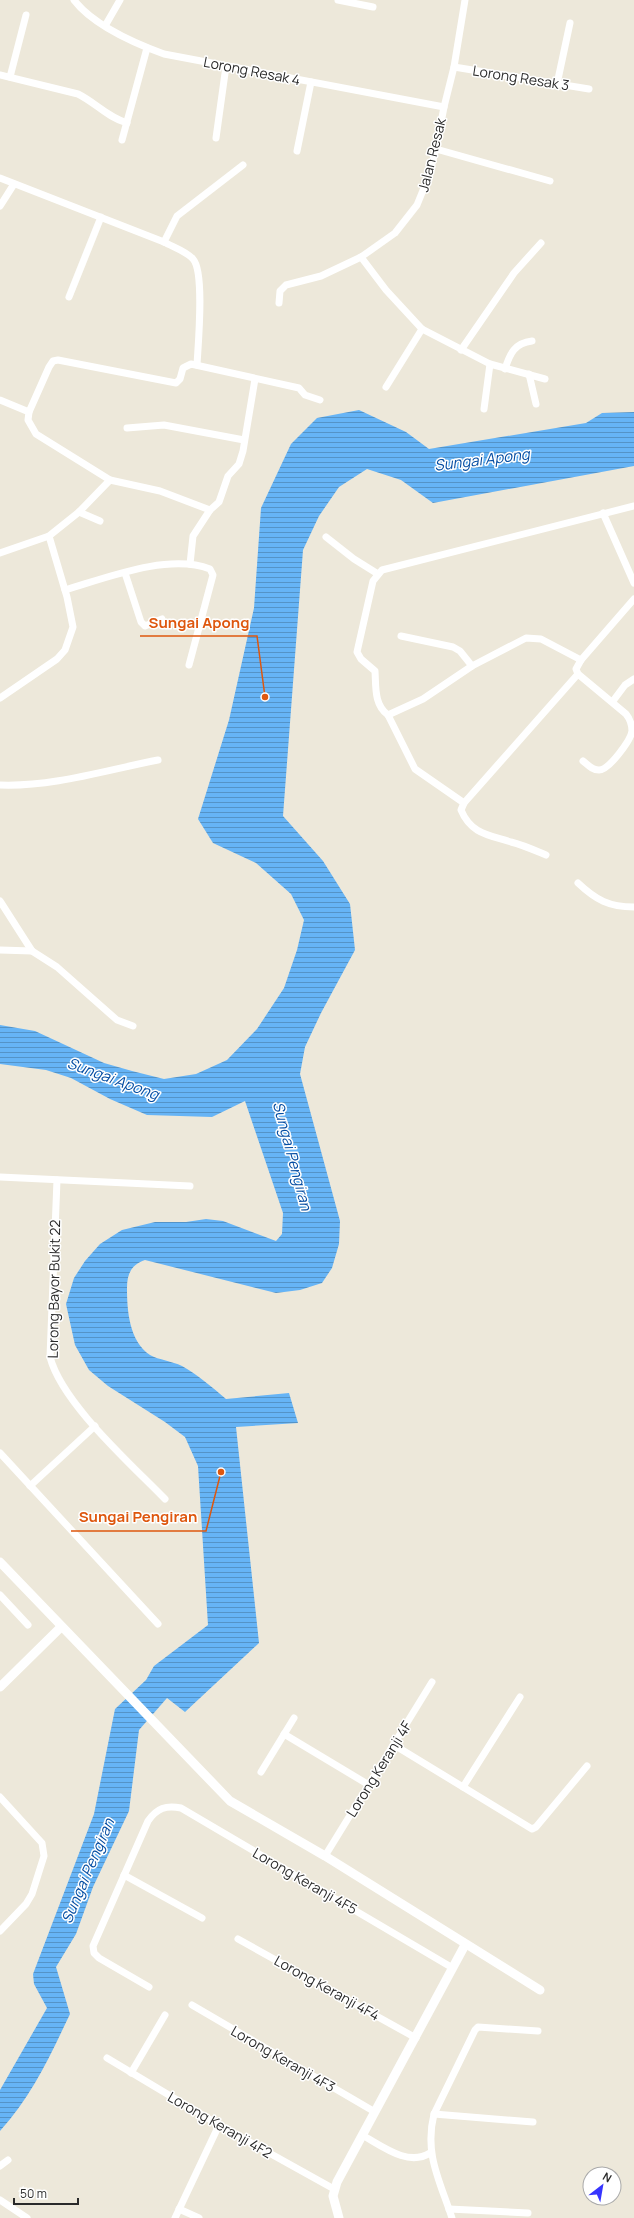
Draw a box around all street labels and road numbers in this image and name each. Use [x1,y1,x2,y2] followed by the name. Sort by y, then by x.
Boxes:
[202,52,302,89] street label: Lorong Resak 4
[471,60,571,95] street label: Lorong Resak 3
[413,115,450,194] street label: Jalan Resak
[43,1219,64,1358] street label: Lorong Bayor Bukit 22
[341,1717,416,1820] street label: Lorong Keranji 4F
[249,1843,361,1918] street label: Lorong Keranji 4F5
[271,1951,383,2024] street label: Lorong Keranji 4F4
[228,2021,339,2096] street label: Lorong Keranji 4F3
[165,2087,276,2162] street label: Lorong Keranji 4F2

